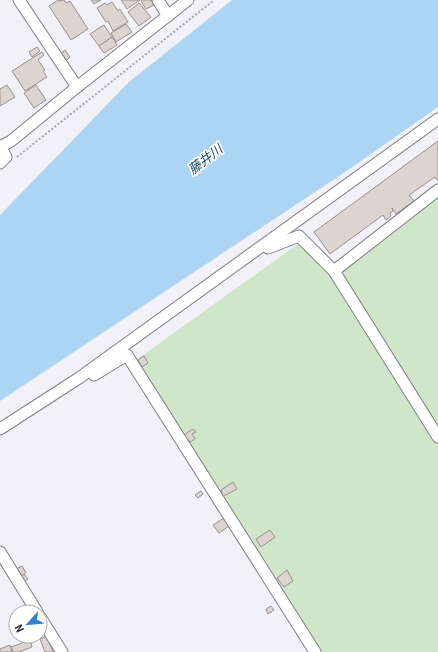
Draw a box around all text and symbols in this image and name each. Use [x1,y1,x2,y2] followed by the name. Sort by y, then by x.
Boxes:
[185,140,227,177] water label: 藤井川
[8,604,48,644] north arrow
[12,622,27,634] text: N

